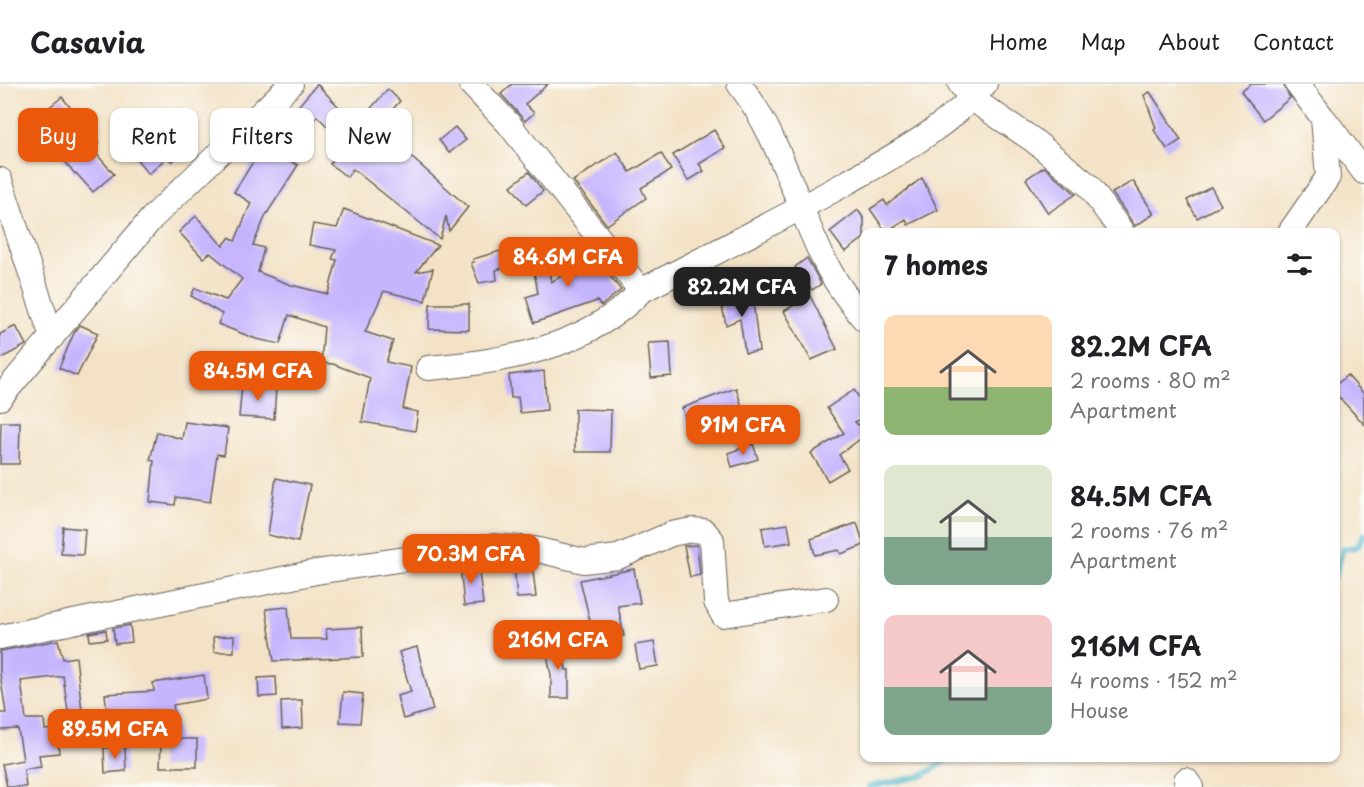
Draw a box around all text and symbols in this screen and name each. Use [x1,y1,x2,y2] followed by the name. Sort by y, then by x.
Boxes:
[30,20,145,63] text: Casavia
[989,25,1048,57] text: Home
[1081,25,1126,57] text: Map
[1159,25,1220,57] text: About
[1253,25,1334,57] text: Contact
[18,108,98,162] chip: Buy
[110,108,198,162] chip: Rent
[210,108,314,162] chip: Filters
[326,108,412,162] chip: New
[499,237,637,288] pin: 84.6M CFA
[513,241,623,271] text: 84.6M CFA
[884,245,988,284] text: 7 homes
[1283,248,1316,281] icon: filters
[673,267,811,318] pin: 82.2M CFA
[687,271,797,301] text: 82.2M CFA
[1070,326,1212,365] text: 82.2M CFA
[932,339,1004,411] icon: home
[189,351,327,402] pin: 84.5M CFA
[203,355,313,385] text: 84.5M CFA
[1070,365,1231,395] text: 2 rooms · 80 m²
[1070,395,1177,425] text: Apartment
[688,405,798,456] pin: 91M CFA
[700,409,786,439] text: 91M CFA
[1070,476,1212,515] text: 84.5M CFA
[932,489,1004,561] icon: home
[1070,515,1228,545] text: 2 rooms · 76 m²
[402,534,540,585] pin: 70.3M CFA
[417,538,525,568] text: 70.3M CFA
[1070,545,1177,575] text: Apartment
[496,620,620,671] pin: 216M CFA
[507,624,609,654] text: 216M CFA
[1070,626,1202,665] text: 216M CFA
[932,639,1004,711] icon: home
[1070,665,1238,695] text: 4 rooms · 152 m²
[1070,695,1129,725] text: House
[46,709,184,760] pin: 89.5M CFA
[62,713,168,743] text: 89.5M CFA

